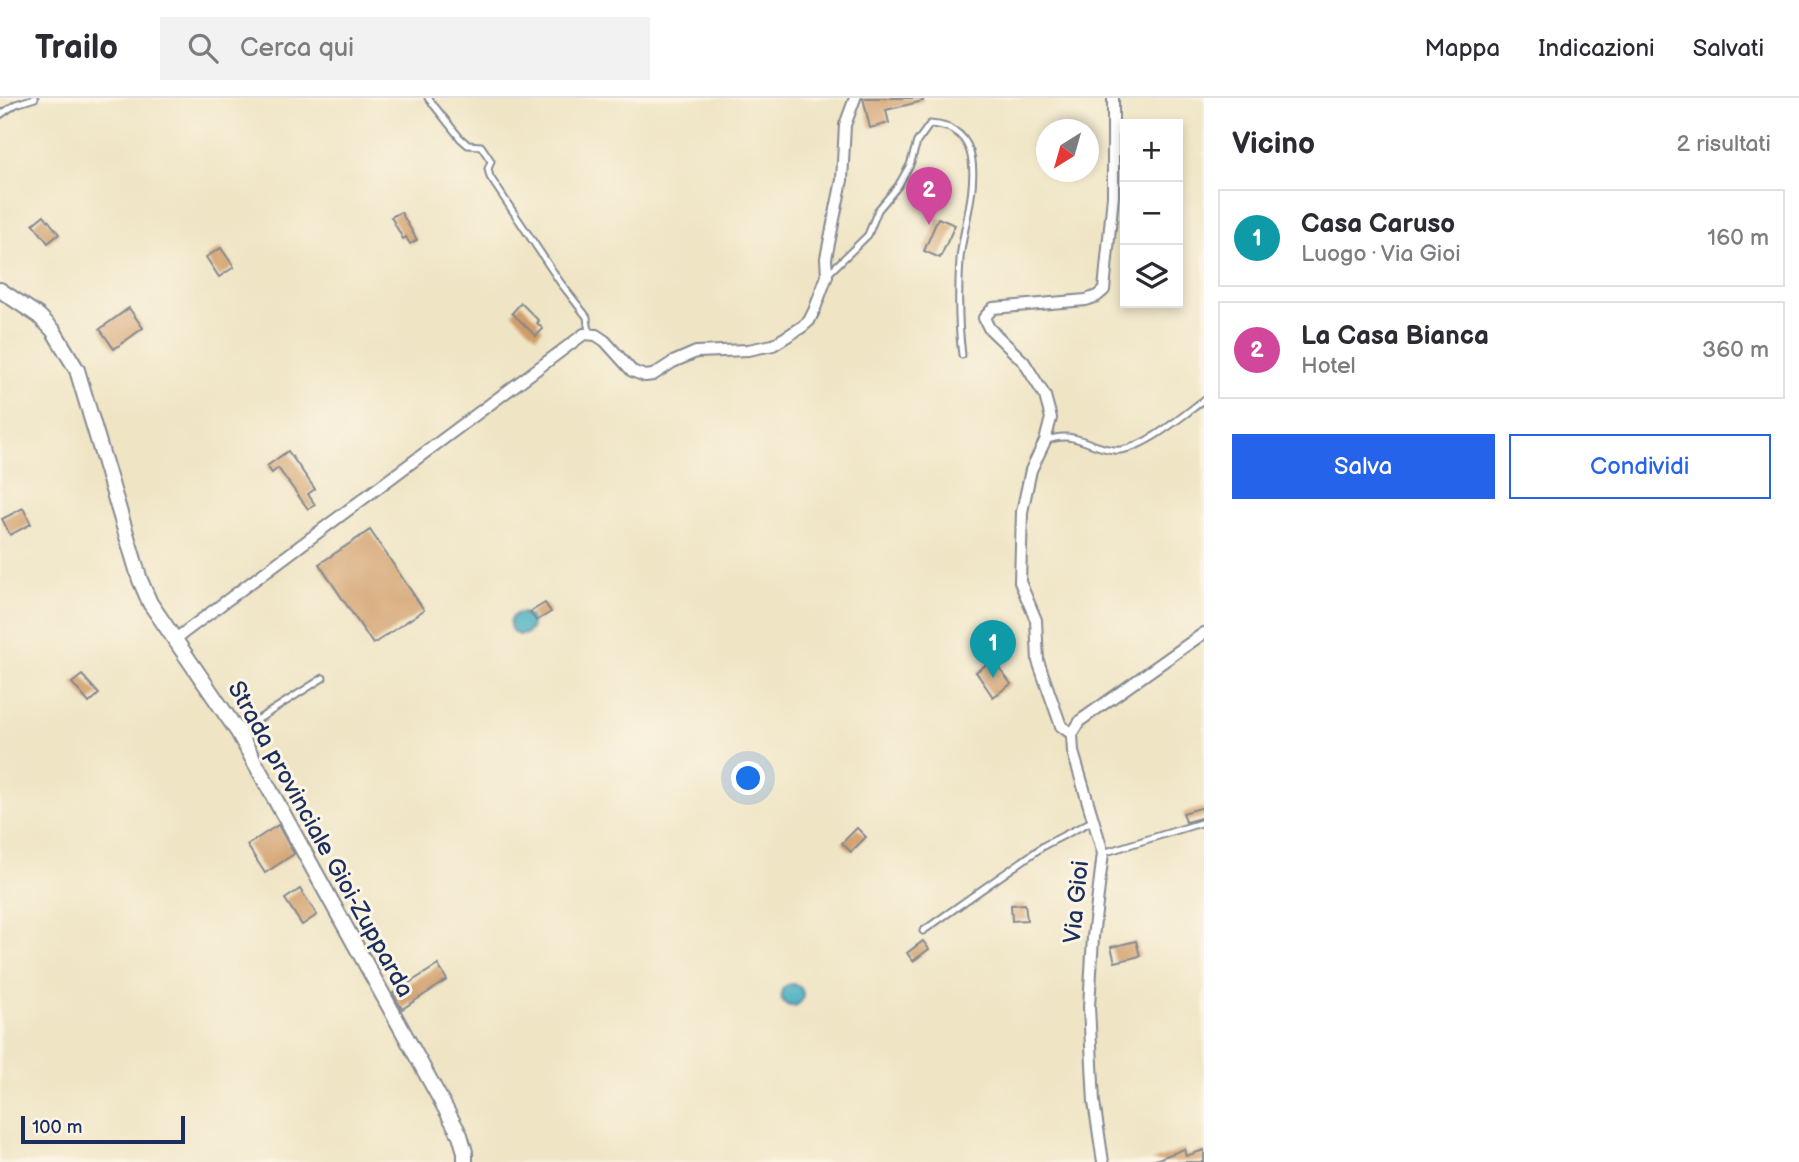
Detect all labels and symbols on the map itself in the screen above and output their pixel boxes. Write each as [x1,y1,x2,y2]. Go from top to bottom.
north arrow [1036,119,1099,182]
pin: 2 [906,167,952,225]
pin: 1 [970,620,1016,678]
street label: Strada provinciale Gioi-Zupparda [221,676,420,1002]
your location [731,761,765,795]
street label: Via Gioi [1058,859,1095,945]
scale bar [21,1113,186,1145]

